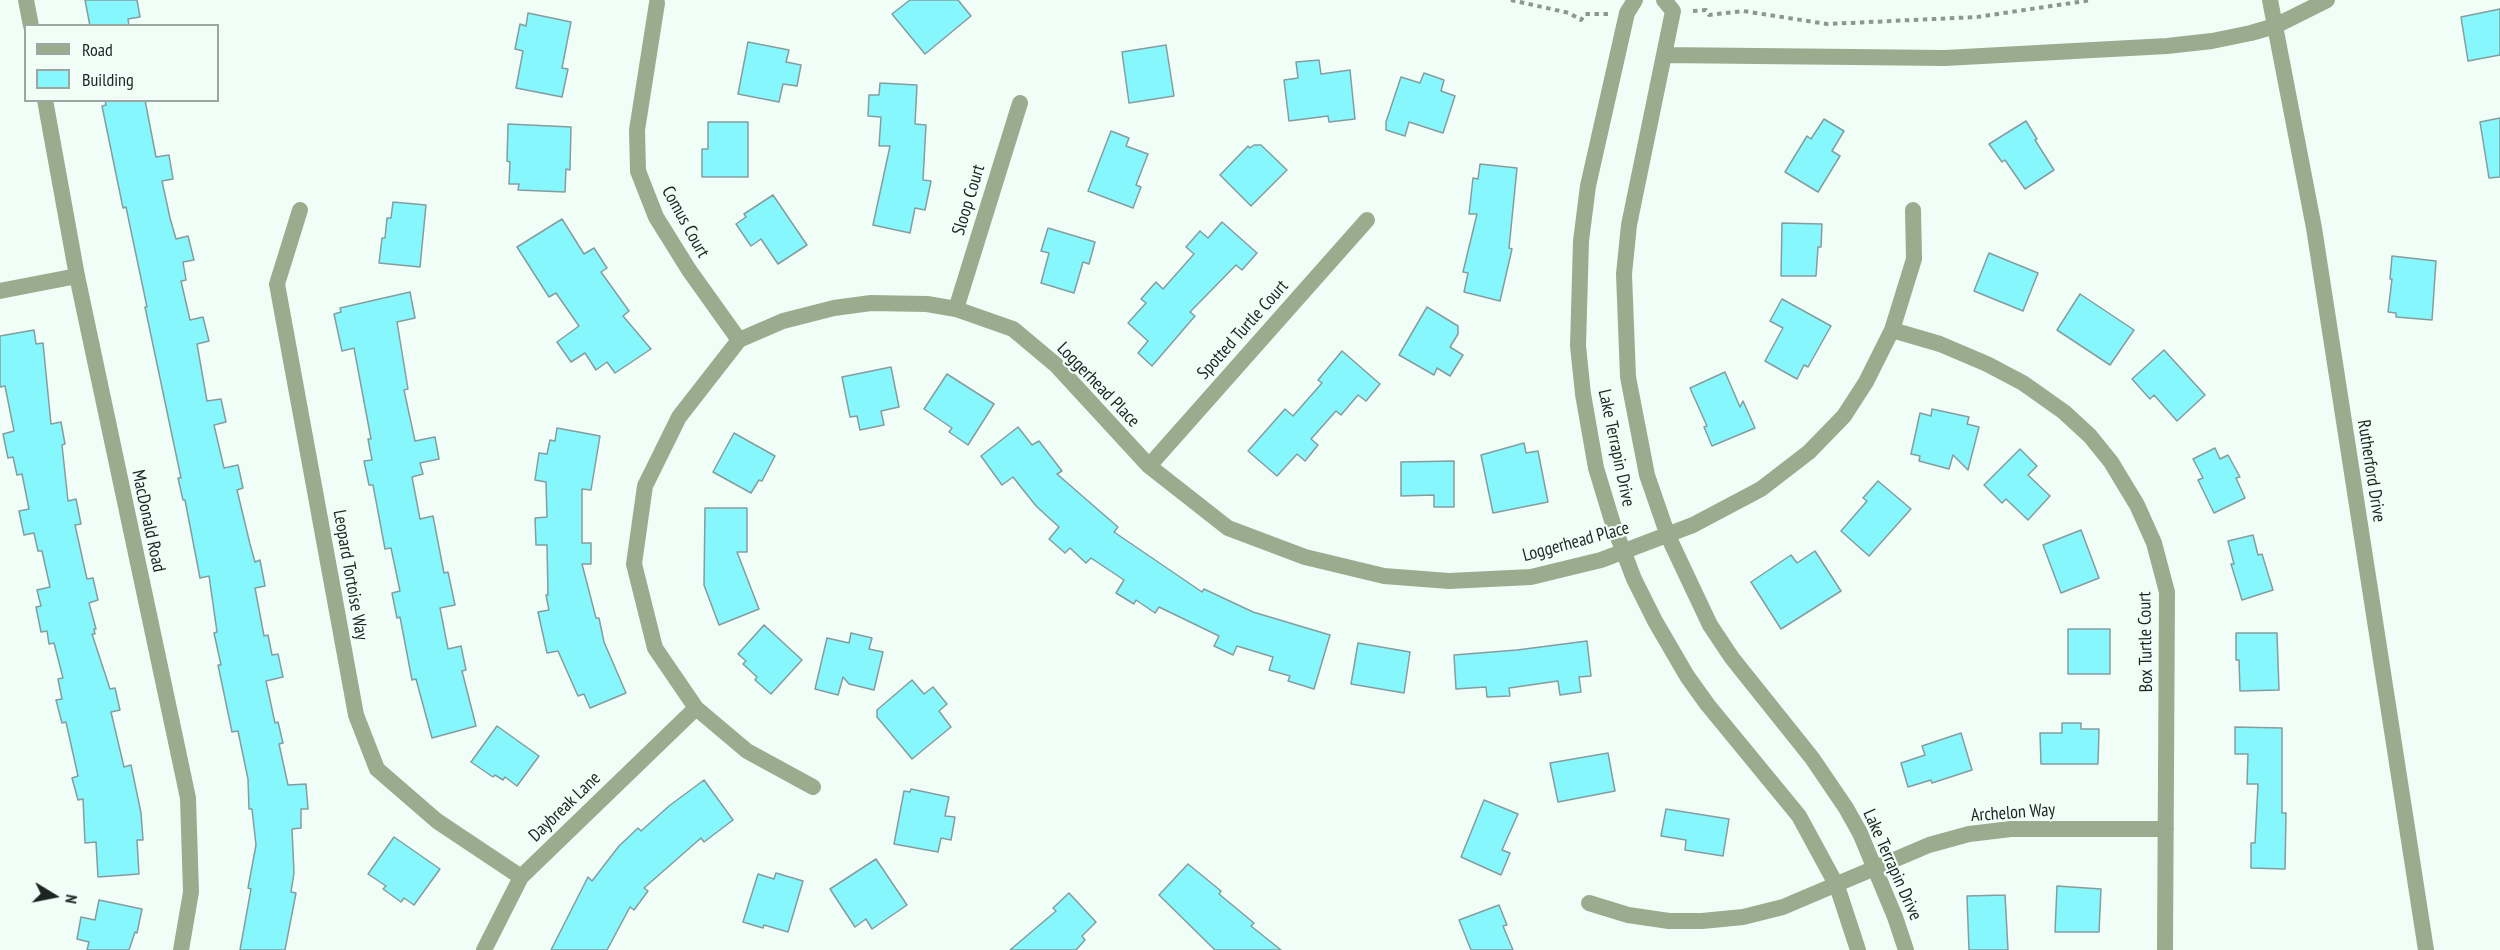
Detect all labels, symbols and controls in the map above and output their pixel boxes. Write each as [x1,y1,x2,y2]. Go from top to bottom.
legend [24,24,219,102]
text: Road [82,38,113,61]
text: Building [82,68,134,91]
street label: Sloop Court [948,162,990,238]
street label: Comus Court [657,182,713,262]
street label: Spotted Turtle Court [1193,276,1293,384]
street label: Loggerhead Place [1052,338,1144,432]
street label: Lake Terrapin Drive [1593,387,1639,509]
street label: Rutherford Drive [2352,418,2390,524]
street label: MacDonald Road [127,468,169,574]
street label: Leopard Tortoise Way [328,508,372,642]
street label: Loggerhead Place [1520,517,1632,567]
street label: Box Turtle Court [2134,591,2158,693]
street label: Daybreak Lane [525,768,605,846]
street label: Archelon Way [1970,799,2056,827]
street label: Lake Terrapin Drive [1858,806,1926,924]
north arrow [24,866,84,926]
text: N [61,893,82,905]

